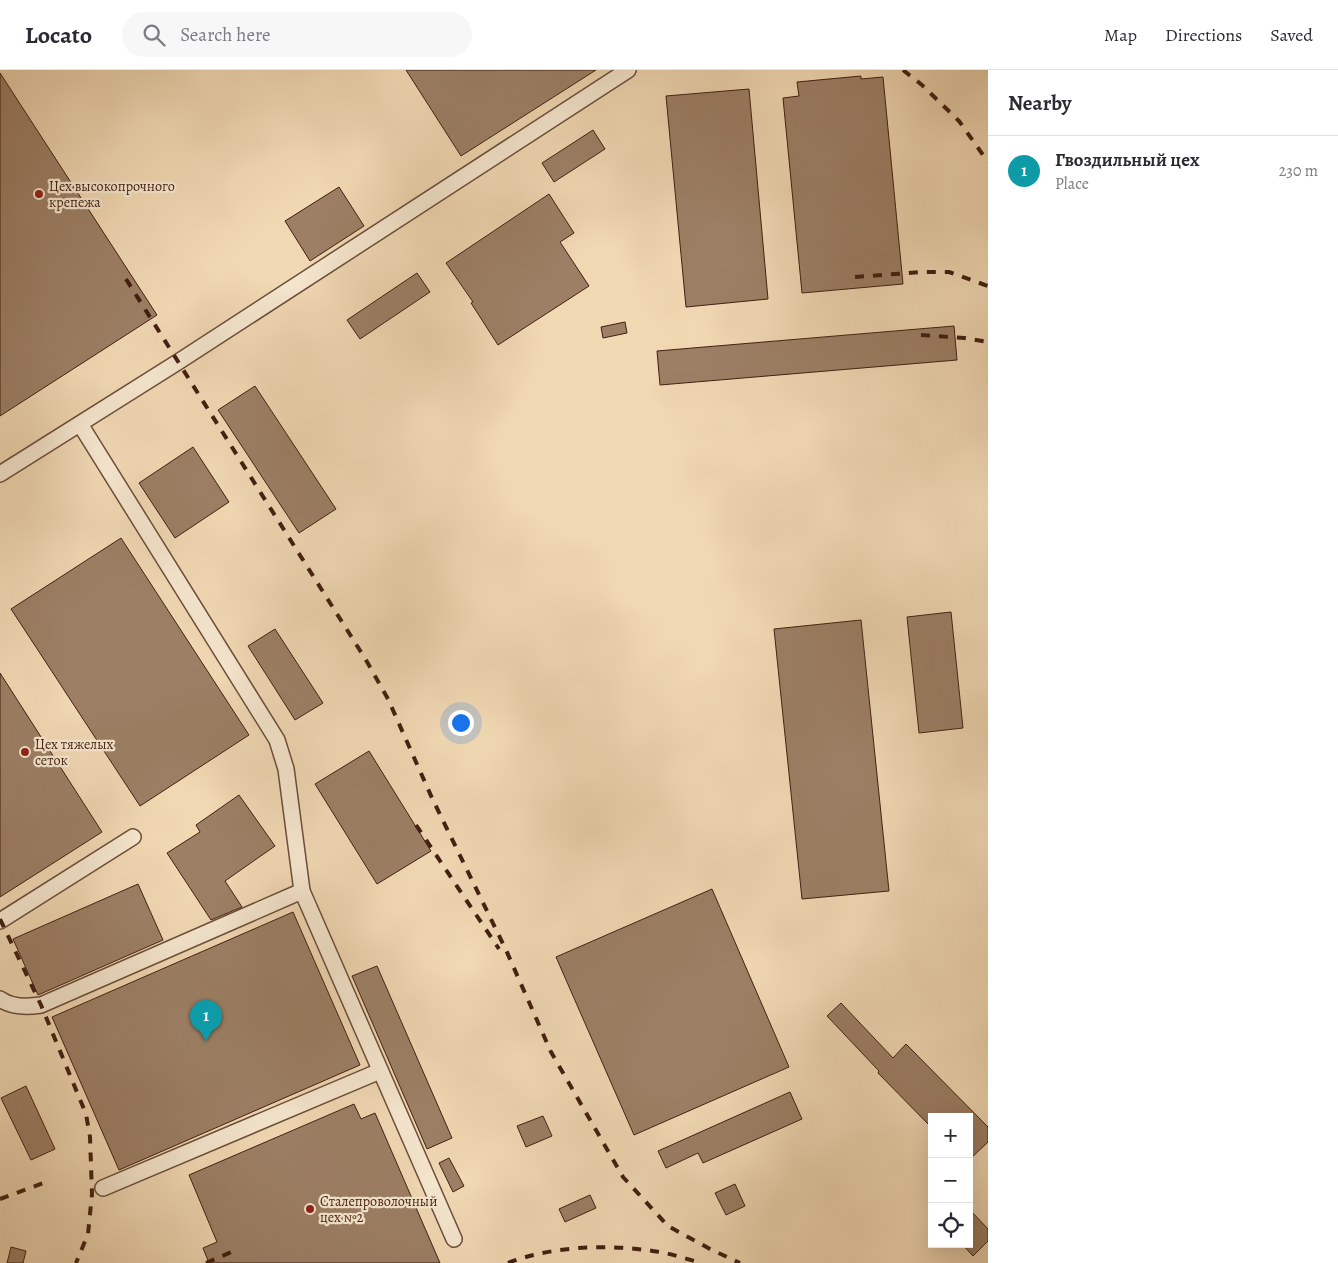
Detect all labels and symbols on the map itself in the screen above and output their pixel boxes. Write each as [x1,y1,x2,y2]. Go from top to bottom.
place label: Цех высокопрочного крепежа [49,177,175,212]
marker: Цех высокопрочного крепежа [33,188,45,200]
your location [448,710,474,736]
place label: Цех тяжелых сеток [35,735,114,770]
marker: Цех тяжелых сеток [19,746,31,758]
pin: 1 [190,1000,222,1041]
place label: Сталепроволочный цех №2 [320,1192,437,1227]
marker: Сталепроволочный цех №2 [304,1203,316,1215]

